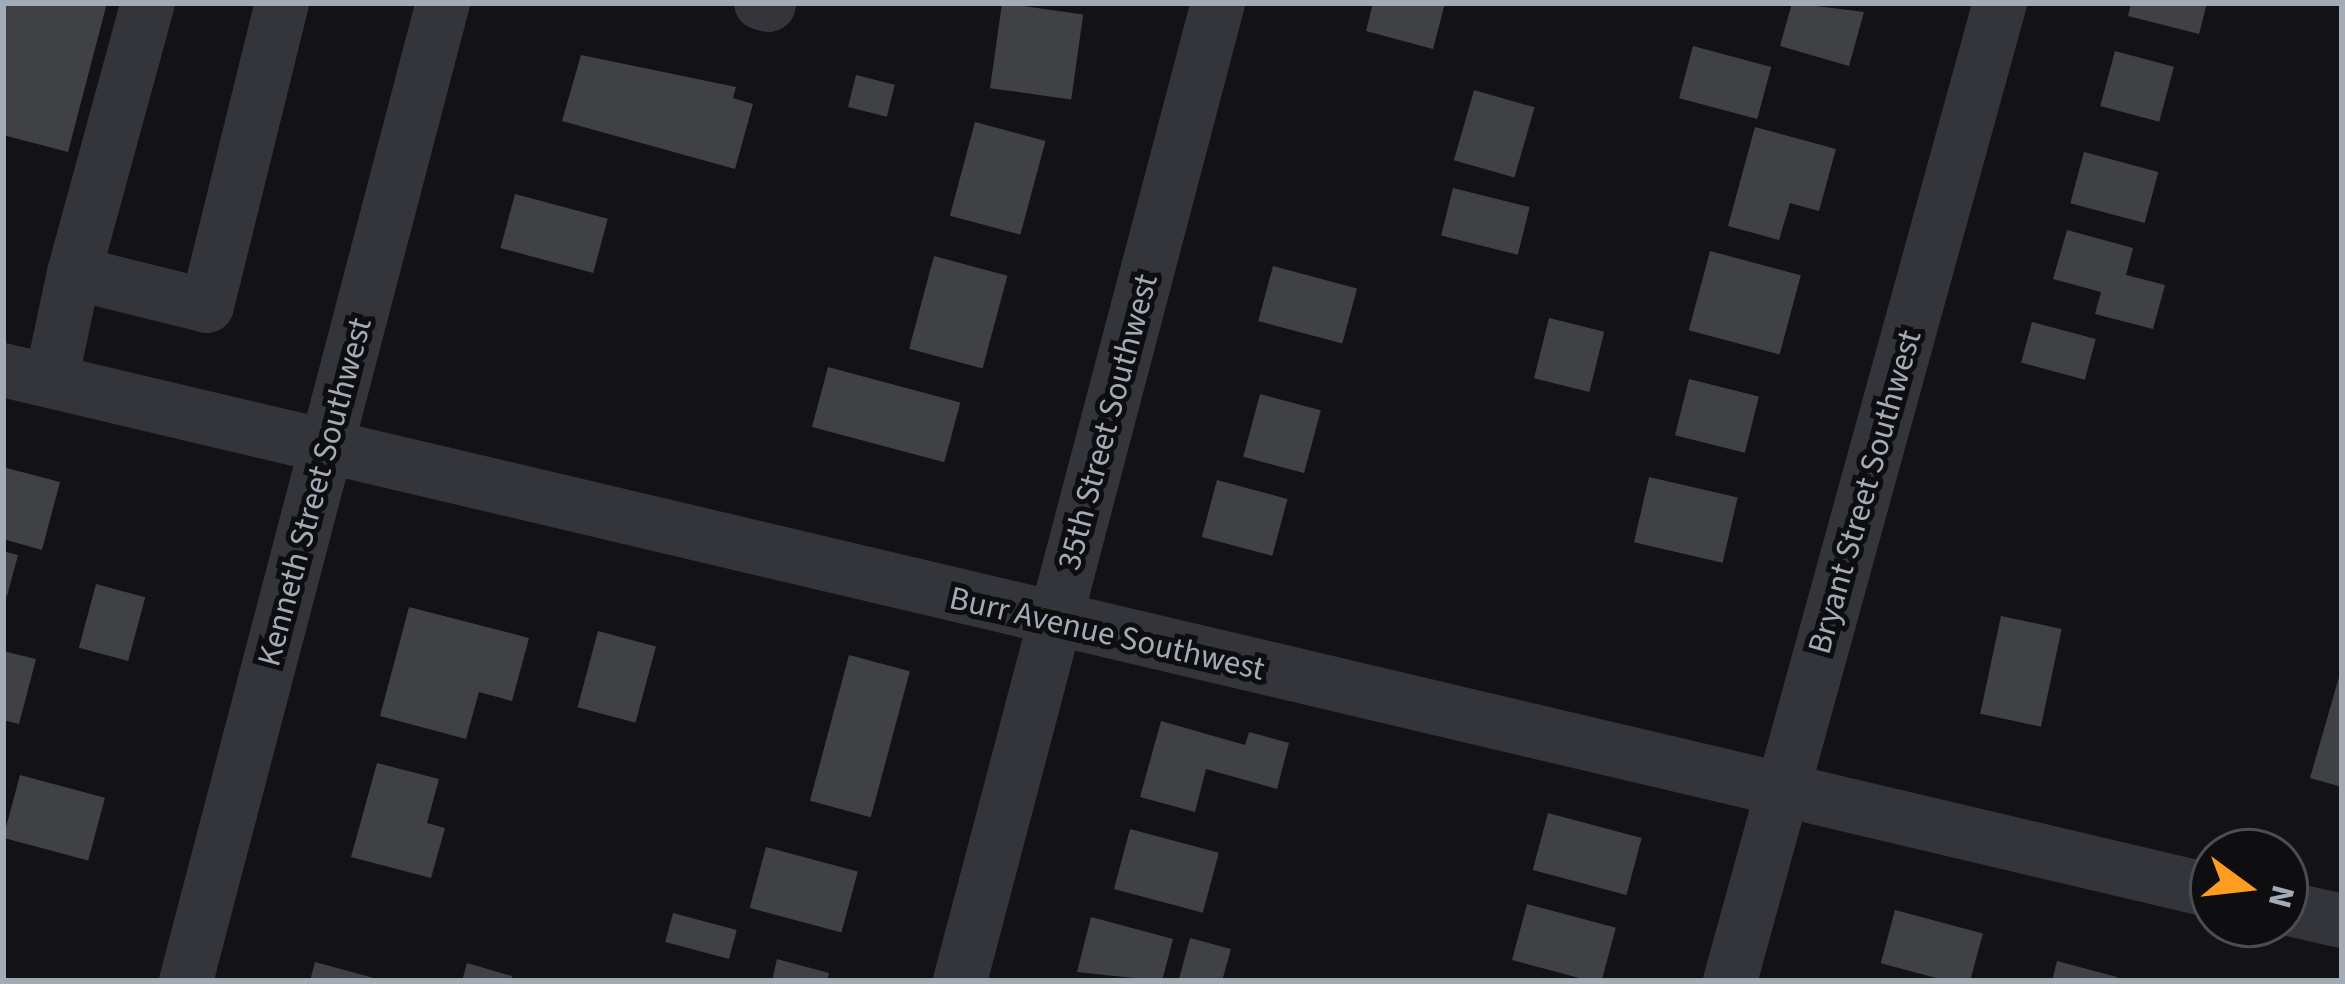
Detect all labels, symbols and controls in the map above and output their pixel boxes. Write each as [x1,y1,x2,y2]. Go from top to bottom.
street label: 35th Street Southwest [1049,270,1167,574]
street label: Kenneth Street Southwest [249,313,381,671]
street label: Bryant Street Southwest [1800,326,1930,658]
street label: Burr Avenue Southwest [946,578,1268,690]
north arrow [2189,828,2309,948]
text: N [2256,880,2307,913]

